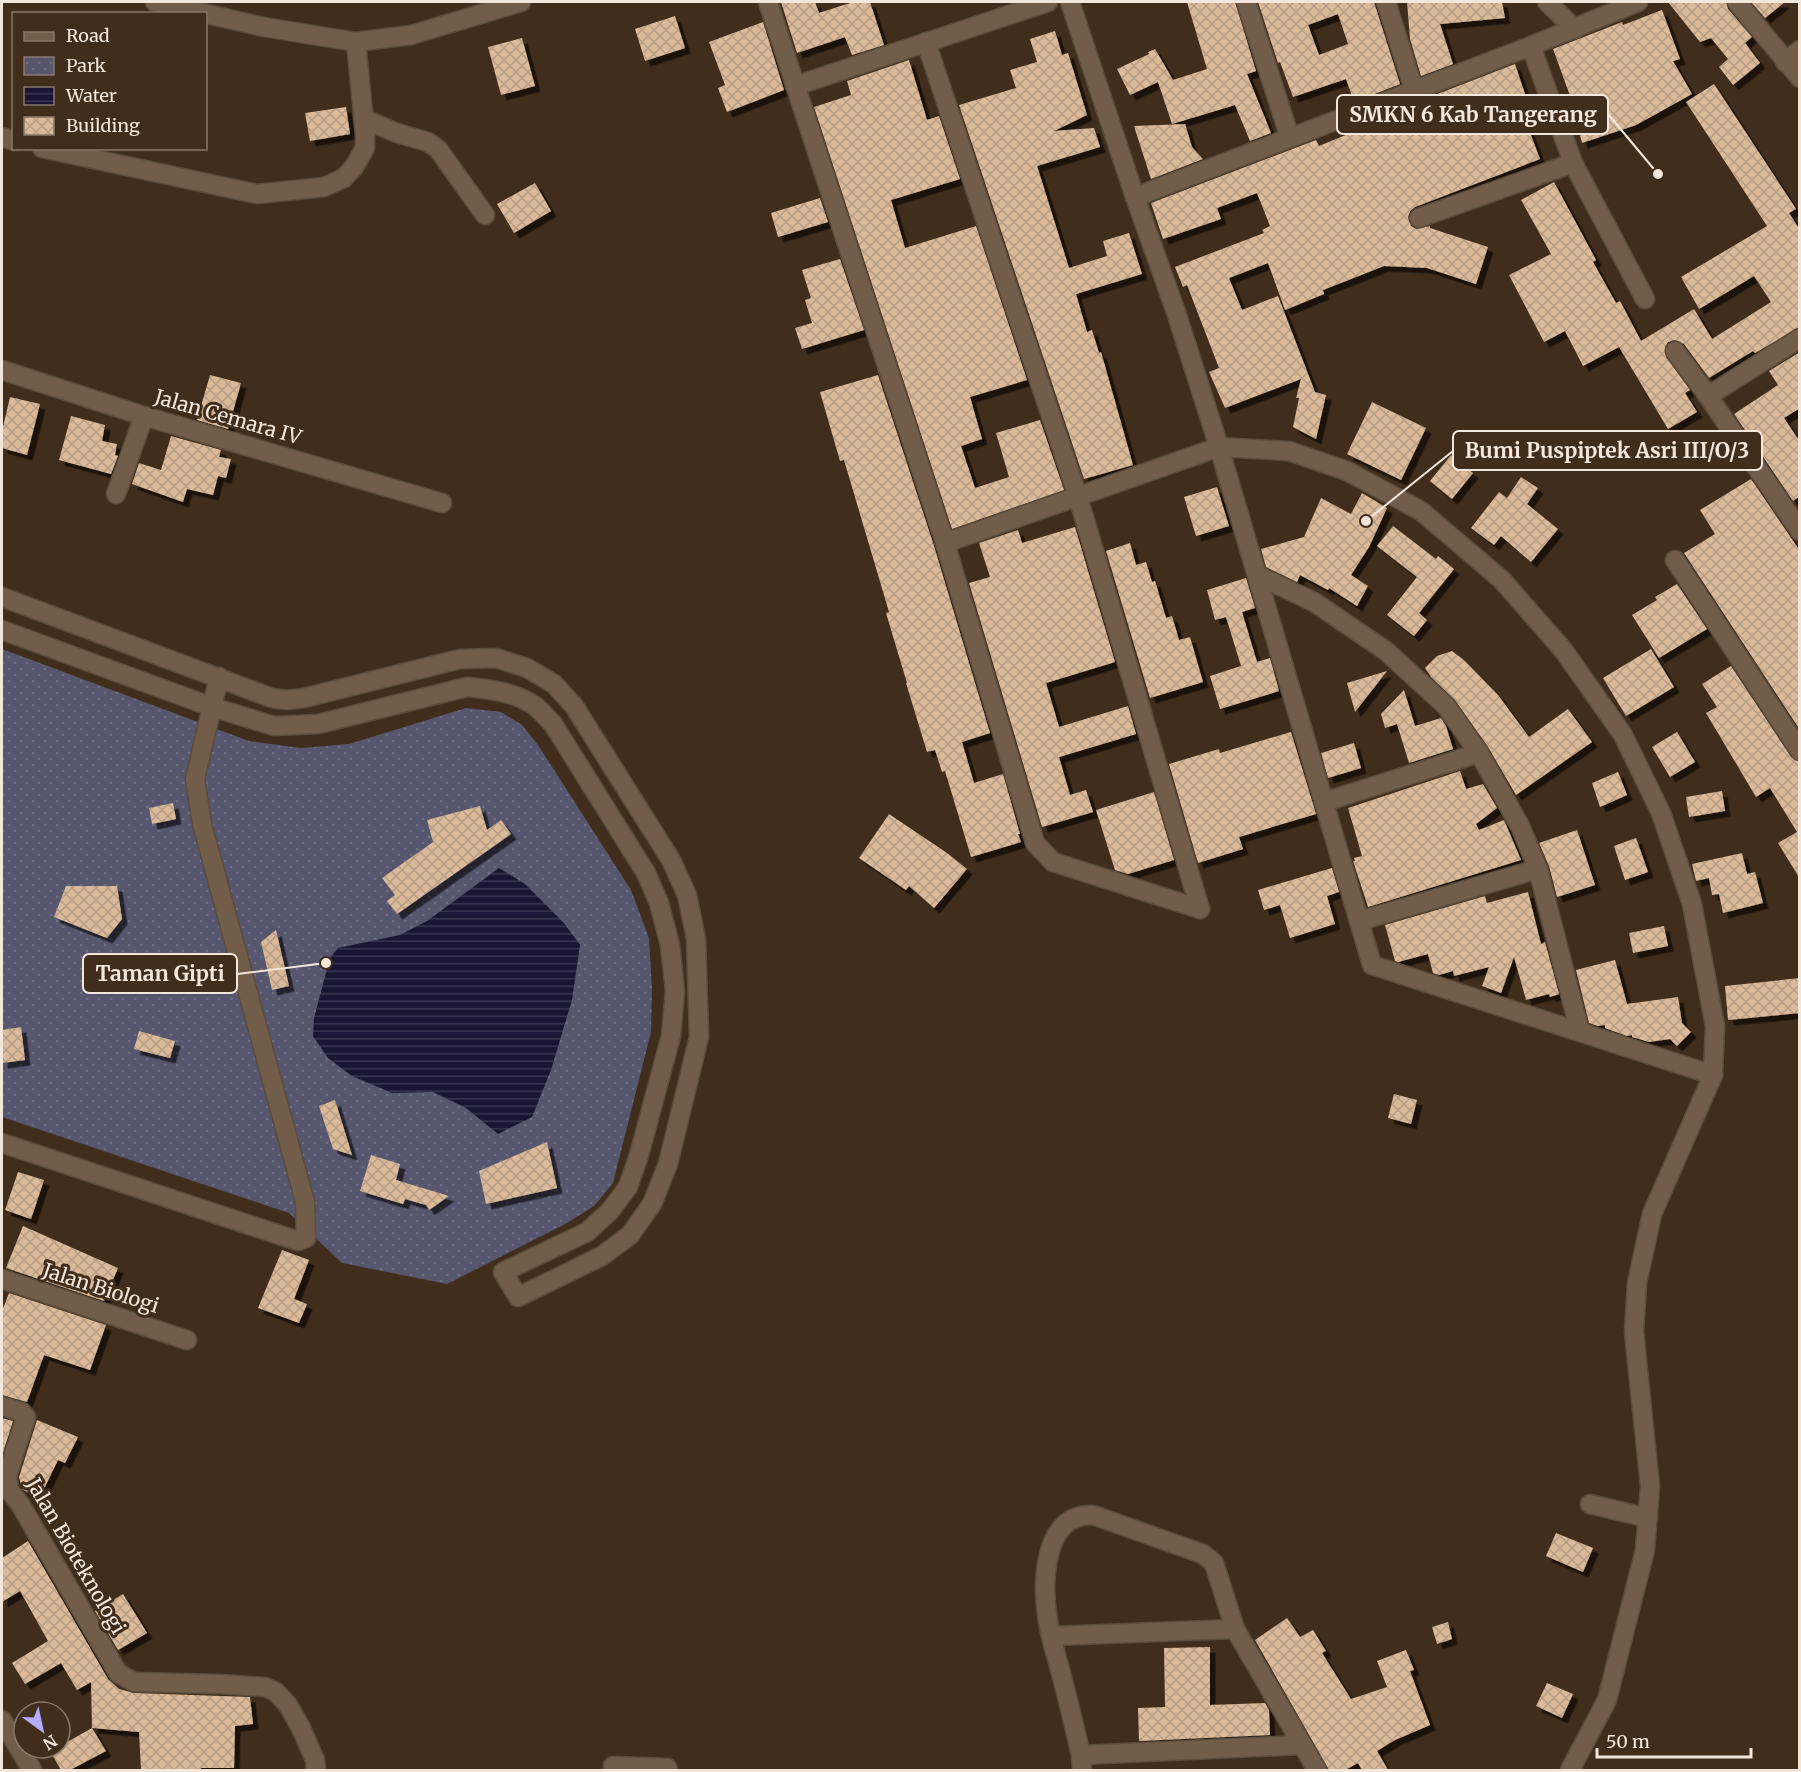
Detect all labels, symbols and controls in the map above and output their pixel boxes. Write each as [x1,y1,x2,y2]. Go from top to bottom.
legend [12,12,207,150]
text: Road [66,24,110,47]
text: Park [66,54,107,77]
text: Water [65,84,117,107]
callout: SMKN 6 Kab Tangerang [1337,95,1608,134]
text: SMKN 6 Kab Tangerang [1349,101,1597,128]
text: Building [66,114,140,137]
street label: Jalan Cemara IV [151,383,305,450]
callout: Bumi Puspiptek Asri III/O/3 [1453,431,1762,470]
text: Bumi Puspiptek Asri III/O/3 [1465,437,1749,464]
callout: Taman Gipti [83,954,237,993]
text: Taman Gipti [95,960,225,987]
street label: Jalan Biologi [39,1257,162,1318]
street label: Jalan Bioteknologi [21,1472,131,1638]
north arrow [12,1700,72,1760]
scale bar [1597,1721,1752,1759]
text: 50 m [1606,1730,1650,1753]
text: N [39,1731,61,1755]

